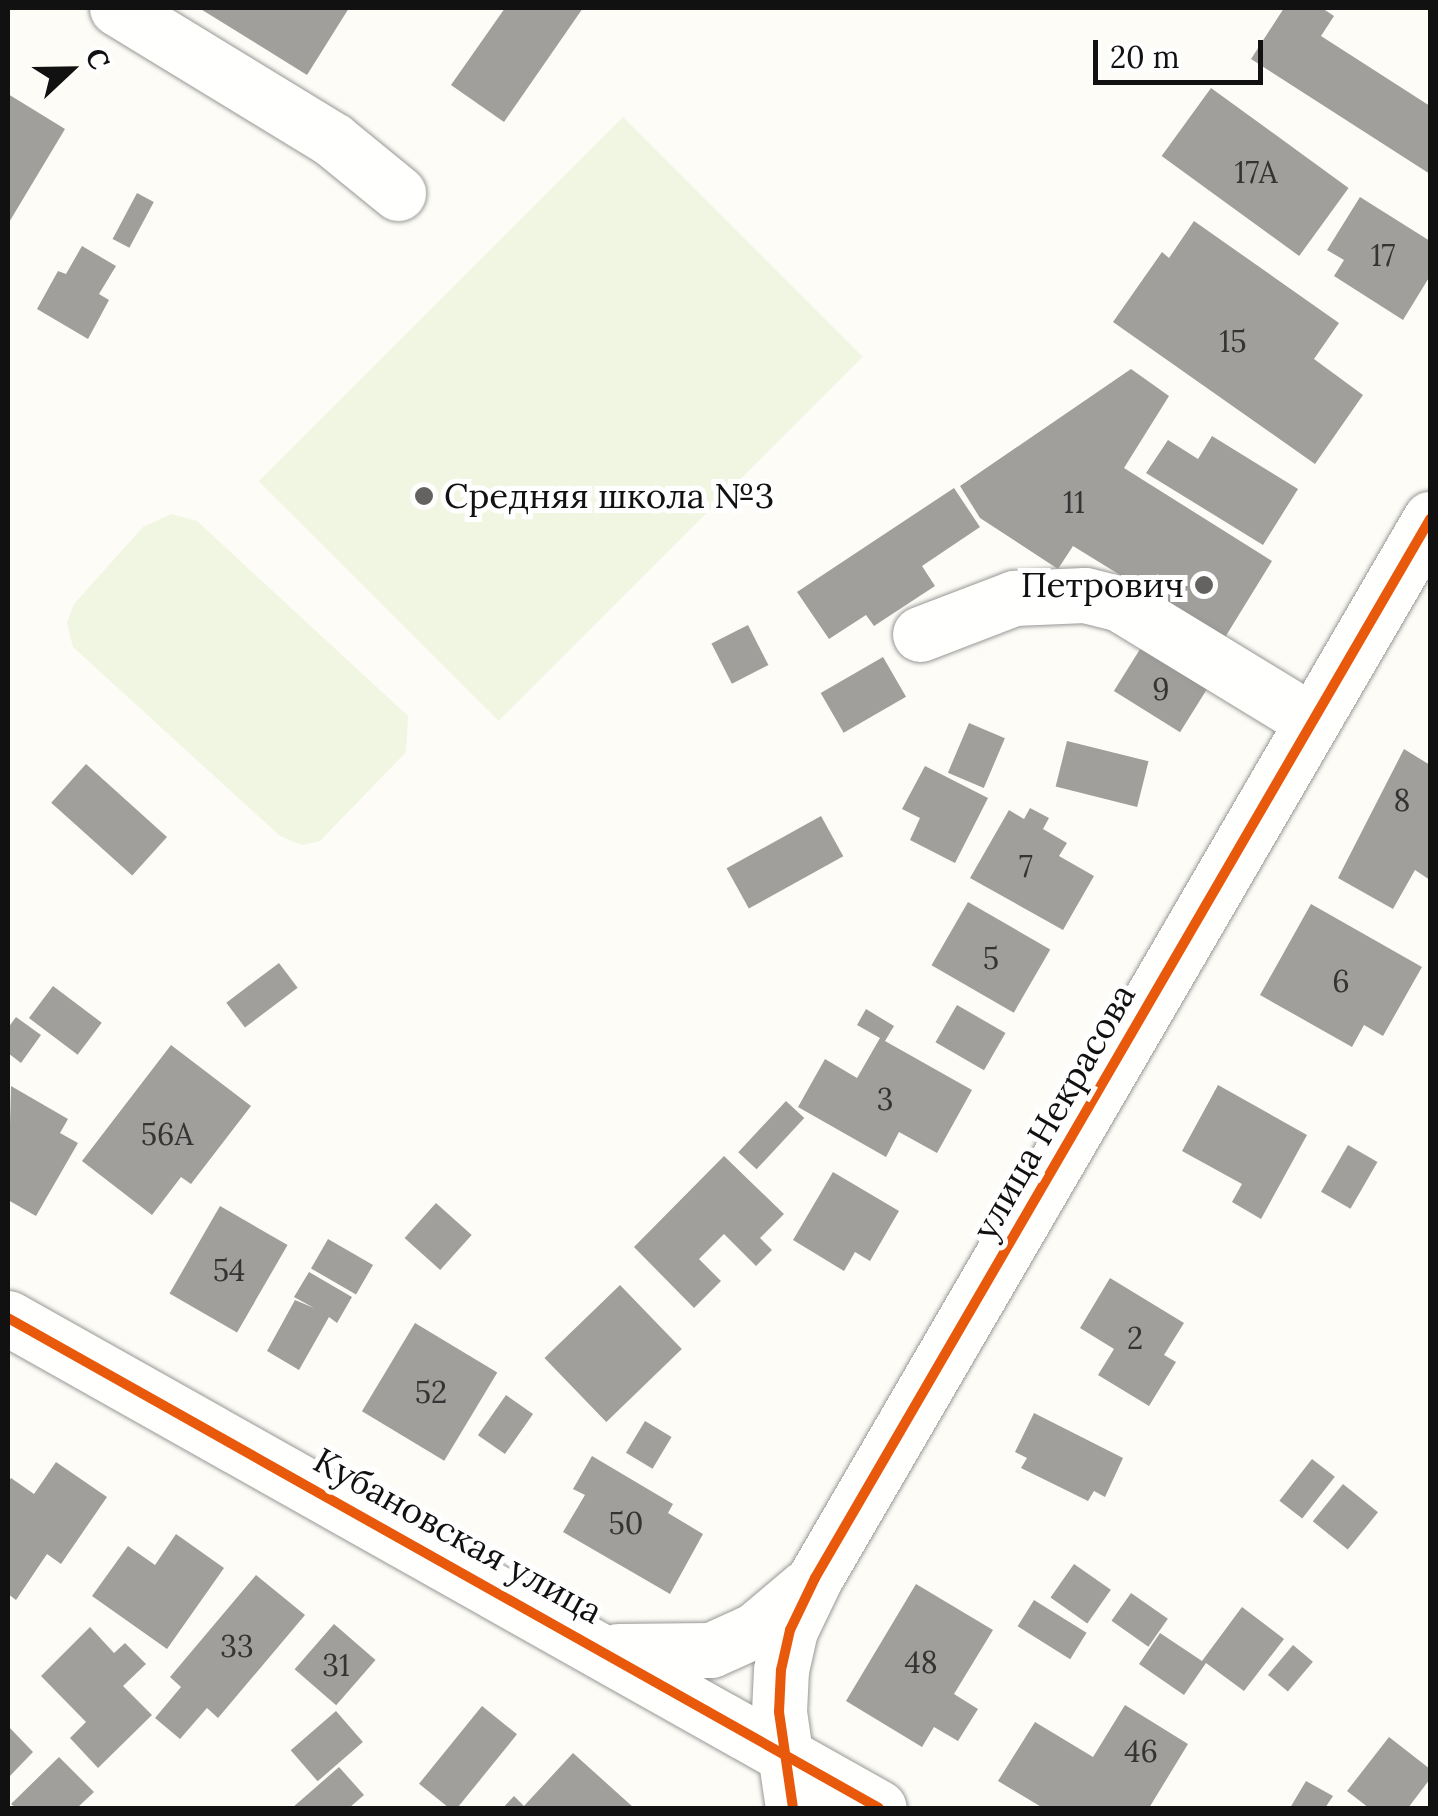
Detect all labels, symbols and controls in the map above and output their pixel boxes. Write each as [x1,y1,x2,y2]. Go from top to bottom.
north arrow [20,20,120,120]
scale bar [1098,20,1268,82]
text: 20 m [1110,38,1179,76]
text: С [78,43,118,74]
house number: 17А [1235,154,1277,190]
house number: 17 [1371,237,1395,273]
house number: 15 [1219,323,1247,359]
place label: Средняя школа №3 [444,475,774,517]
house number: 11 [1063,484,1085,520]
marker: Средняя школа №3 [413,485,435,507]
place label: Петрович [1021,564,1184,606]
marker: Петрович [1193,574,1215,596]
house number: 9 [1152,671,1170,707]
house number: 8 [1394,782,1410,818]
house number: 7 [1019,848,1033,884]
house number: 5 [983,940,999,976]
house number: 6 [1332,963,1350,999]
street label: улица Некрасова [964,977,1144,1247]
house number: 3 [877,1081,893,1117]
house number: 56А [141,1116,193,1152]
house number: 54 [213,1252,245,1288]
house number: 2 [1127,1320,1143,1356]
house number: 52 [415,1374,447,1410]
street label: Кубановская улица [306,1439,610,1633]
house number: 50 [609,1505,643,1541]
house number: 33 [220,1628,254,1664]
house number: 48 [904,1644,938,1680]
house number: 31 [322,1647,350,1683]
house number: 46 [1124,1733,1158,1769]

